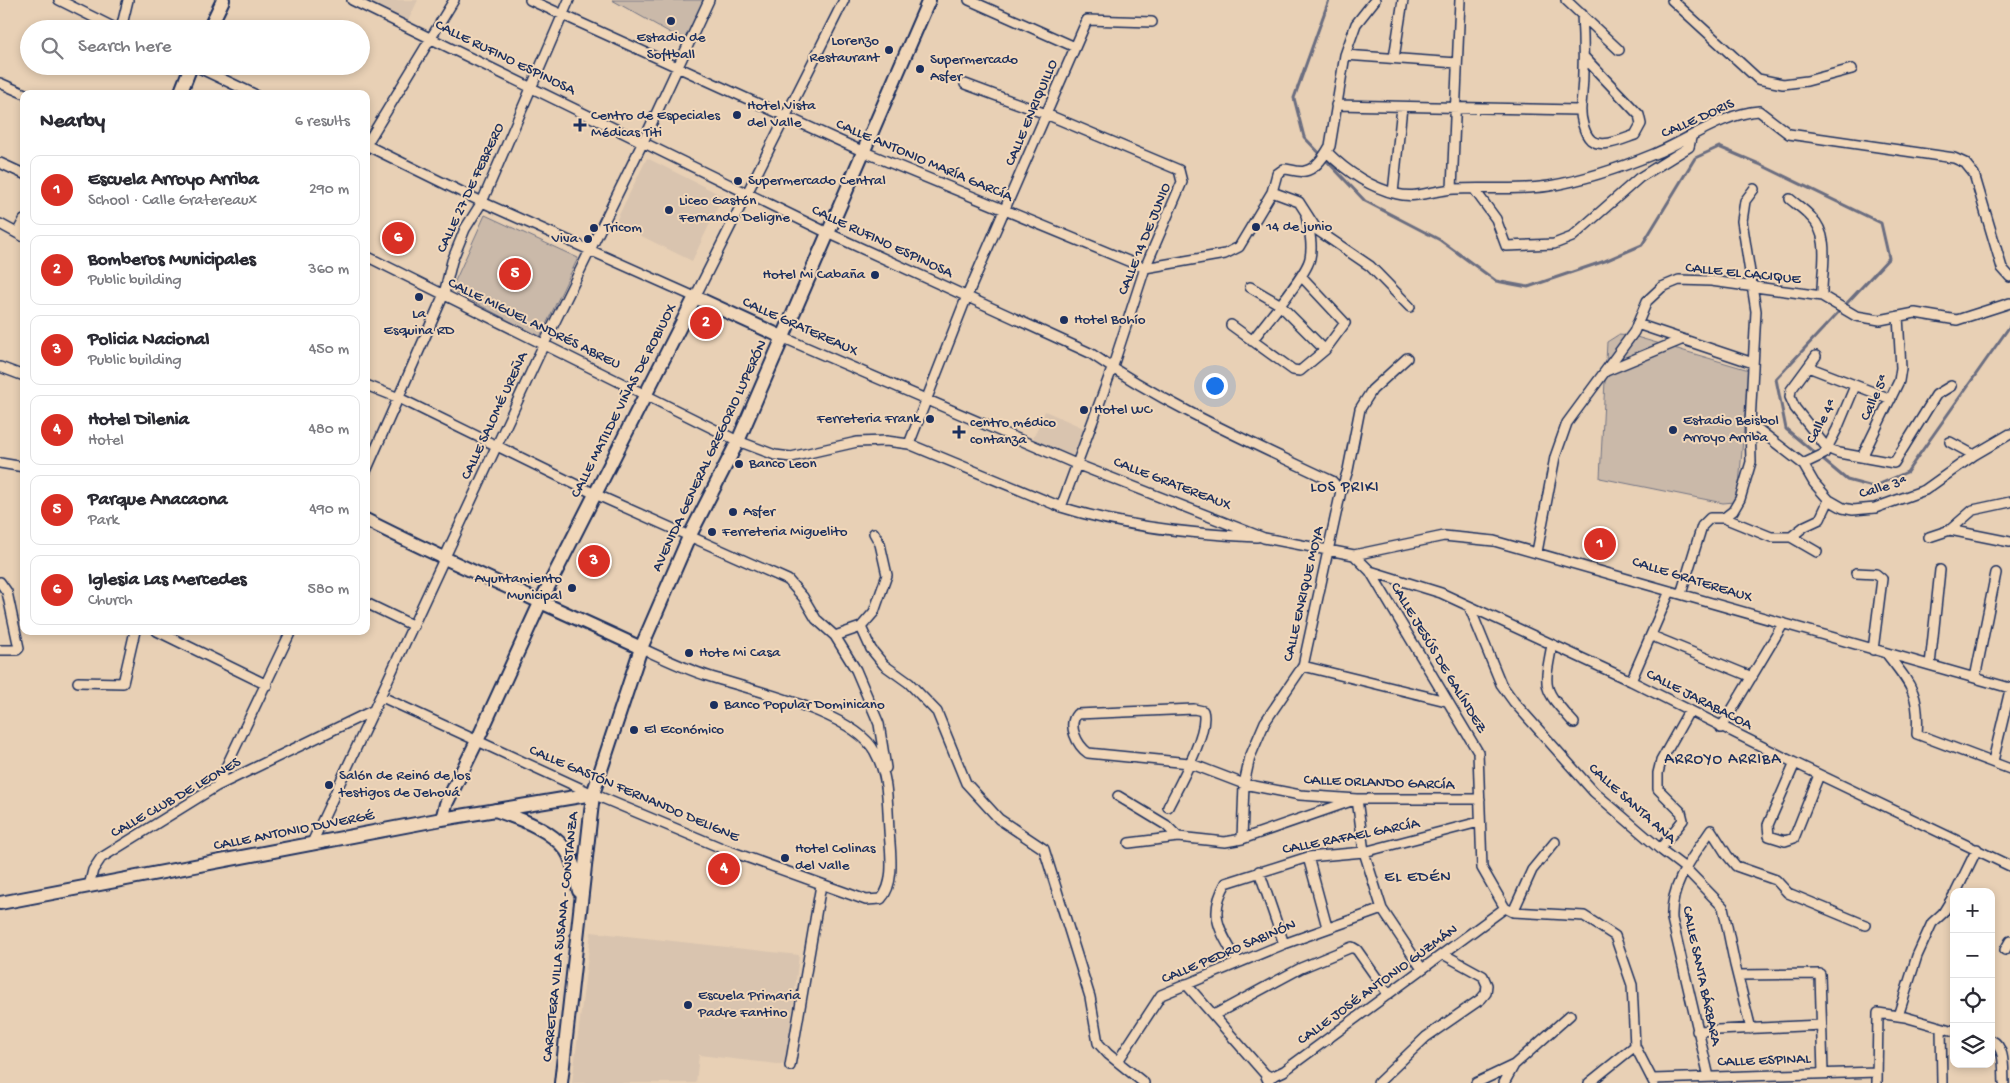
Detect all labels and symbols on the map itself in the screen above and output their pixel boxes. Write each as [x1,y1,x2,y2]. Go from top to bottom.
marker: Estadio de Softball [665,15,677,27]
street label: CALLE RUFINO ESPINOSA [432,16,579,100]
place label: Estadio de Softball [636,29,706,64]
place label: Lorenzo Restaurant [810,32,881,67]
marker: Lorenzo Restaurant [883,44,895,56]
place label: Supermercado Asfer [930,51,1018,86]
street label: CALLE ENRIQUILLO [1001,57,1063,169]
marker: Supermercado Asfer [914,63,926,75]
street label: CALLE DORIS [1659,95,1737,143]
place label: Hotel Vista del Valle [747,97,816,132]
place label: Centro de Especiales Médicas Titi [591,107,721,142]
marker: Hotel Vista del Valle [731,109,743,121]
street label: CALLE ANTONIO MARÍA GARCÍA [833,116,1016,207]
marker: Centro de Especiales Médicas Titi [573,118,587,132]
street label: CALLE 27 DE FEBRERO [433,120,509,256]
place label: Supermercado Central [748,172,886,190]
marker: Supermercado Central [732,175,744,187]
street label: CALLE 14 DE JUNIO [1114,180,1176,298]
place label: Liceo Gastón Fernando Deligne [678,192,790,227]
street label: CALLE RUFINO ESPINOSA [808,201,957,283]
marker: Liceo Gastón Fernando Deligne [663,204,675,216]
place label: 14 de junio [1265,218,1333,236]
pin: 6 [382,219,414,257]
place label: Tricom [603,219,642,237]
marker: 14 de junio [1250,221,1262,233]
marker: Tricom [588,222,600,234]
place label: Viva [550,230,579,248]
marker: Viva [582,233,594,245]
pin: 5 [499,255,531,293]
street label: CALLE EL CACIQUE [1684,259,1802,289]
place label: Hotel Mi Cabaña [763,266,866,284]
marker: Hotel Mi Cabaña [869,269,881,281]
street label: CALLE MIGUEL ANDRÉS ABREU [445,274,624,374]
marker: La Esquina RD [413,291,425,303]
street label: CALLE GRATEREAUX [739,293,862,361]
street label: CALLE MATILDE VIÑAS DE ROBIUOX [567,300,681,501]
pin: 2 [690,304,722,342]
place label: La Esquina RD [384,305,455,340]
place label: Hotel Bohío [1074,311,1146,329]
marker: Hotel Bohío [1058,314,1070,326]
street label: AVENIDA GENERAL GREGORIO LUPERÓN [648,337,772,575]
street label: CALLE SALOMÉ UREÑA [457,348,533,483]
street label: Calle 5ª [1857,372,1894,424]
your location [1202,373,1228,399]
street label: Calle 4ª [1803,396,1842,447]
place label: Hotel WC [1094,401,1153,419]
marker: Hotel WC [1078,404,1090,416]
place label: Ferreteria Frank [816,410,921,428]
place label: Estadio Beisbol Arroyo Arriba [1683,412,1779,447]
marker: Ferreteria Frank [924,413,936,425]
place label: centro médico contanza [970,414,1056,449]
marker: Estadio Beisbol Arroyo Arriba [1667,424,1679,436]
marker: centro médico contanza [952,425,966,439]
street label: CALLE GRATEREAUX [1111,453,1234,515]
place label: Banco Leon [748,455,817,473]
marker: Banco Leon [733,458,745,470]
street label: Calle 3ª [1857,472,1909,503]
district label: LOS PRIKI [1310,479,1380,498]
place label: Asfer [743,503,777,521]
marker: Asfer [727,506,739,518]
place label: Ferreteria Miguelito [721,523,848,541]
street label: CALLE ENRIQUE MOYA [1280,523,1329,663]
pin: 1 [1584,525,1616,563]
marker: Ferreteria Miguelito [706,526,718,538]
pin: 3 [578,542,610,580]
street label: CALLE GRATEREAUX [1630,553,1755,607]
place label: Ayuntamiento Municipal [474,570,562,605]
street label: CALLE JESÚS DE GALÍNDEZ [1386,579,1490,737]
marker: Ayuntamiento Municipal [566,582,578,594]
place label: Hote Mi Casa [699,644,781,662]
marker: Hote Mi Casa [683,647,695,659]
street label: CALLE JARABACOA [1643,665,1756,735]
place label: Banco Popular Dominicano [723,696,885,714]
marker: Banco Popular Dominicano [708,699,720,711]
place label: El Económico [644,721,724,739]
marker: El Económico [628,724,640,736]
street label: CALLE GASTÓN FERNANDO DELIGNE [526,741,742,847]
district label: ARROYO ARRIBA [1664,751,1782,770]
street label: CALLE CLUB DE LEONES [108,753,244,843]
street label: CALLE SANTA ANA [1584,760,1681,849]
place label: Salón de Reinó de los testigos de Jehová [338,767,471,802]
street label: CALLE ORLANDO GARCÍA [1303,771,1456,795]
marker: Salón de Reinó de los testigos de Jehová [323,779,335,791]
street label: CALLE ANTONIO DUVERGÉ [212,806,376,855]
street label: CARRETERA VILLA SUSANA - CONSTANZA [539,810,583,1063]
street label: CALLE RAFAEL GARCÍA [1281,815,1422,859]
place label: Hotel Colinas del Valle [795,840,876,875]
pin: 4 [708,850,740,888]
marker: Hotel Colinas del Valle [779,852,791,864]
district label: EL EDÉN [1384,869,1452,888]
street label: CALLE SANTA BÁRBARA [1677,905,1725,1049]
street label: CALLE PEDRO SABINÓN [1159,915,1299,988]
street label: CALLE JOSÉ ANTONIO GUZMÁN [1294,921,1462,1049]
place label: Escuela Primaria Padre Fantino [697,987,801,1022]
marker: Escuela Primaria Padre Fantino [682,999,694,1011]
street label: CALLE ESPINAL [1717,1050,1811,1072]

